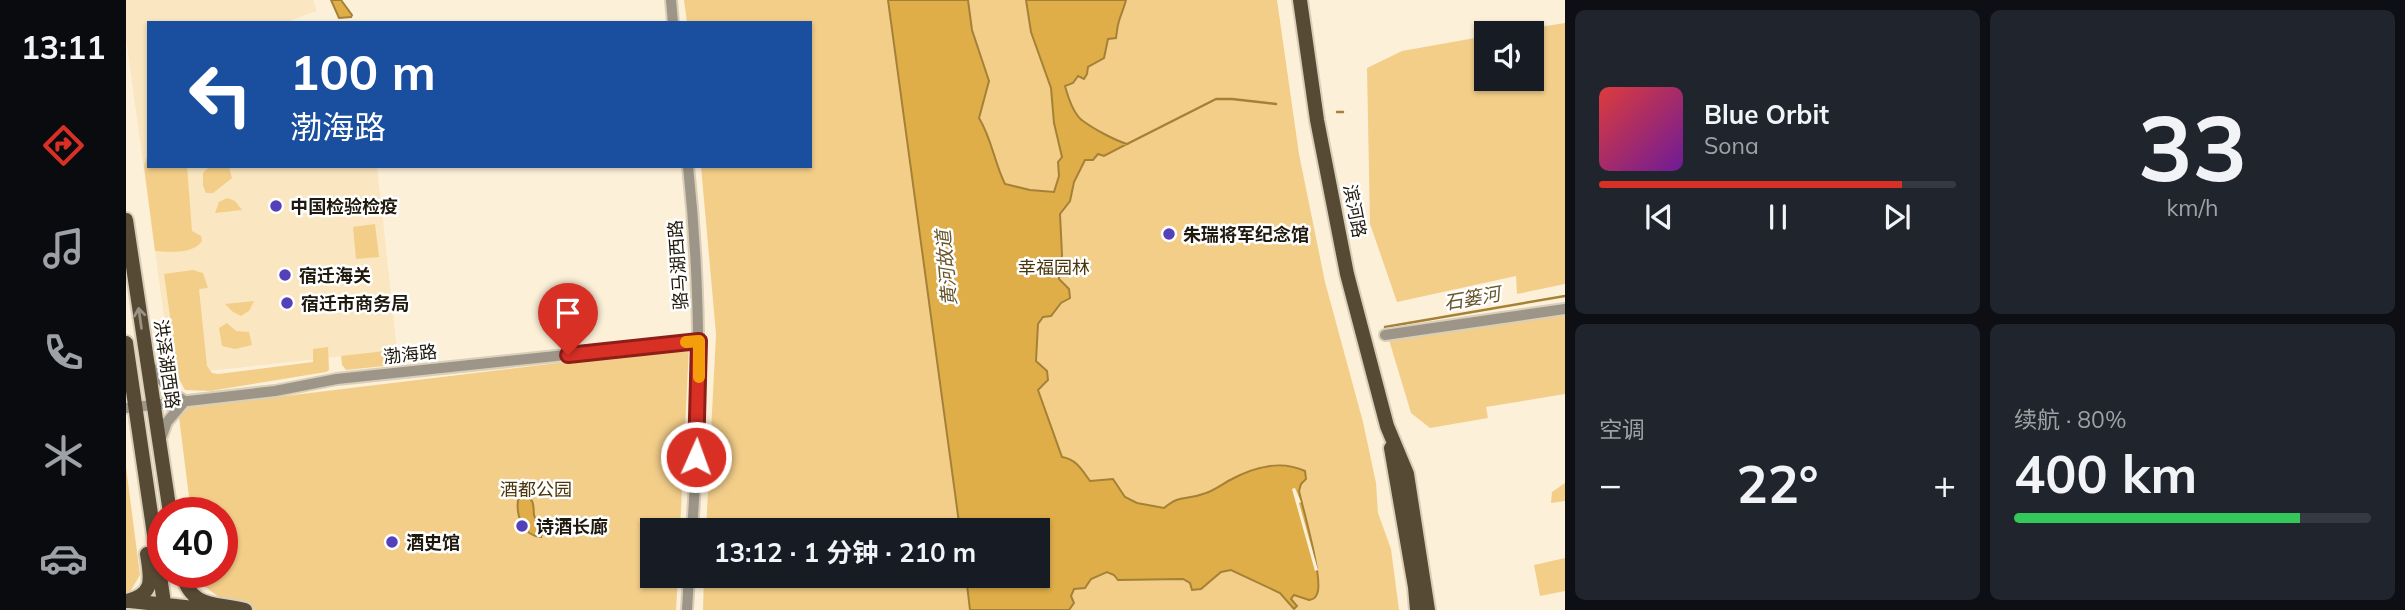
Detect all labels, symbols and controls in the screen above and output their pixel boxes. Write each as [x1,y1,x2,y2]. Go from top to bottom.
map controls [1474,21,1544,91]
button: sound [1474,21,1544,91]
text: 13:11 [21,27,105,67]
text: 100 m [290,41,436,102]
icon: left [175,49,266,140]
text: 33 [2138,90,2247,204]
text: Blue Orbit [1704,98,1829,131]
text: 渤海路 [290,107,386,147]
icon: directions [39,121,88,170]
text: Sona [1704,131,1759,160]
street label: 滨河路 [1339,182,1371,240]
text: km/h [2166,193,2219,222]
place label: 中国检验检疫 [290,195,398,218]
marker: 中国检验检疫 [268,198,284,214]
icon: previous [1640,198,1678,236]
icon: pause [1759,198,1797,236]
icon: next [1878,198,1916,236]
street label: 骆马湖西路 [663,219,693,311]
place label: 朱瑞将军纪念馆 [1183,223,1309,246]
icon: music [39,224,88,273]
water label: 黄河故道 [930,226,961,307]
marker: 朱瑞将军纪念馆 [1161,226,1177,242]
park label: 幸福园林 [1018,256,1090,279]
place label: 宿迁海关 [299,264,371,287]
marker: 宿迁海关 [277,267,293,283]
water label: 石篓河 [1442,281,1506,315]
pin [538,283,598,355]
place label: 宿迁市商务局 [301,292,409,315]
icon: arrive [549,294,587,332]
marker: 宿迁市商务局 [279,295,295,311]
one-way arrow [134,308,147,330]
street label: 洪泽湖西路 [149,318,185,410]
icon: phone [39,328,88,377]
street label: 渤海路 [382,340,438,368]
text: 续航 · 80% [2014,405,2126,434]
text: 空调 [1599,415,1645,444]
position arrow [659,420,733,494]
icon: climate [39,431,88,480]
text: 400 km [2014,441,2197,506]
text: 22° [1736,451,1819,516]
text: − [1599,460,1622,508]
text: + [1933,460,1956,508]
park label: 酒都公园 [500,478,572,501]
speed limit sign: 40 [147,497,238,588]
place label: 诗酒长廊 [536,515,608,538]
marker: 诗酒长廊 [514,518,530,534]
place label: 酒史馆 [406,531,460,554]
icon: car [39,534,88,583]
marker: 酒史馆 [384,534,400,550]
text: 13:12 · 1 分钟 · 210 m [714,536,976,569]

